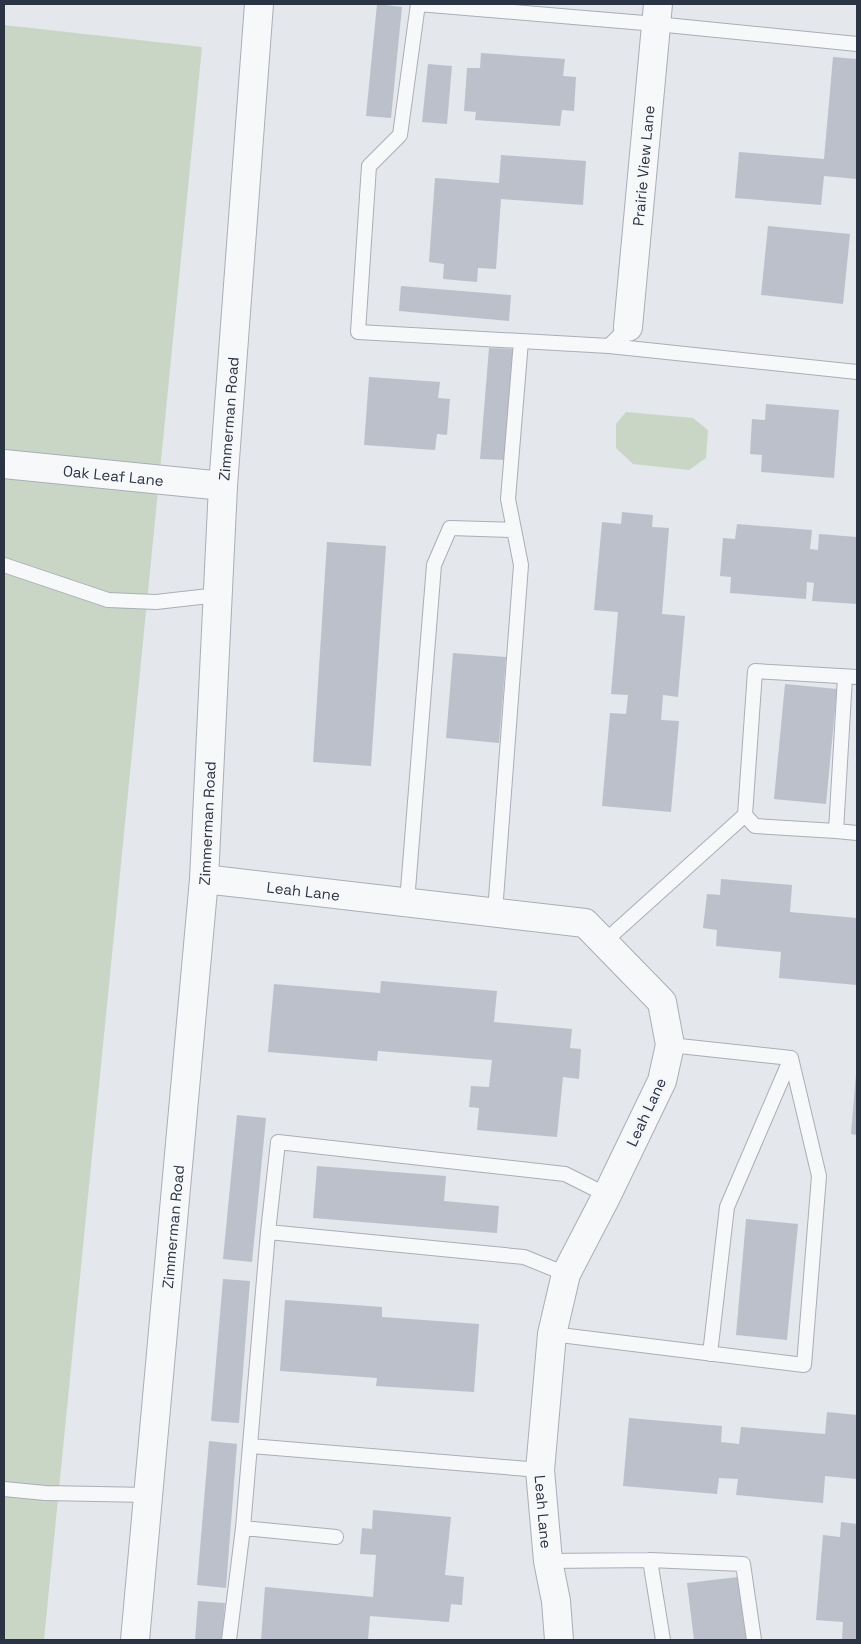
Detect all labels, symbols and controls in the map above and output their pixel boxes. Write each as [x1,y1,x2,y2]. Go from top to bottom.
street label: Prairie View Lane [628,104,658,227]
street label: Zimmerman Road [214,356,242,481]
street label: Oak Leaf Lane [62,460,165,490]
street label: Zimmerman Road [194,761,219,886]
street label: Leah Lane [266,877,341,904]
street label: Leah Lane [622,1075,670,1149]
street label: Zimmerman Road [157,1164,188,1289]
street label: Leah Lane [531,1474,556,1549]

